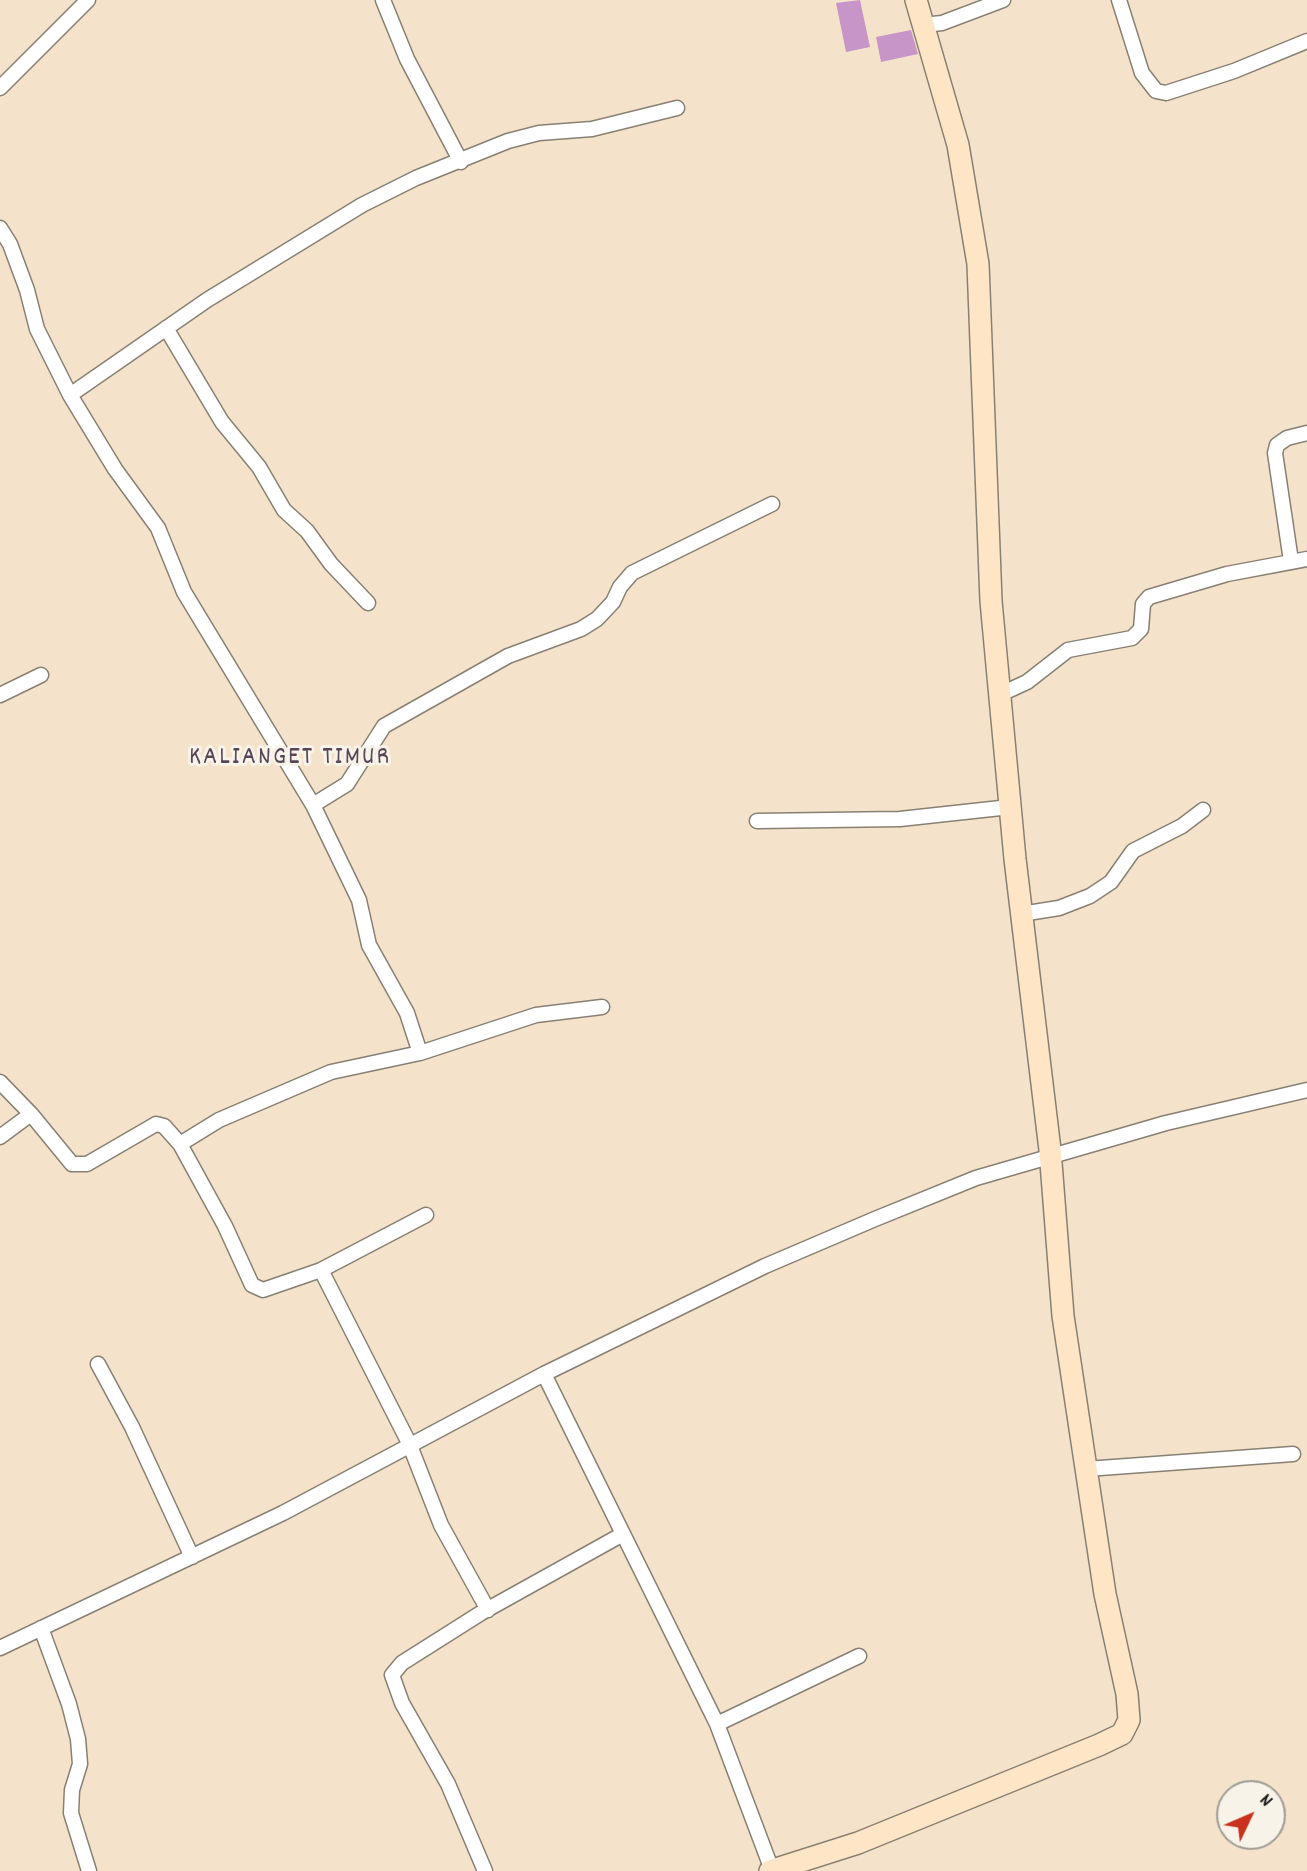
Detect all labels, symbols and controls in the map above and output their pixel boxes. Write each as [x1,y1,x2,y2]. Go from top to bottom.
district label: KALIANGET TIMUR [191,743,389,775]
north arrow [1216,1780,1286,1850]
text: N [1252,1789,1278,1814]

